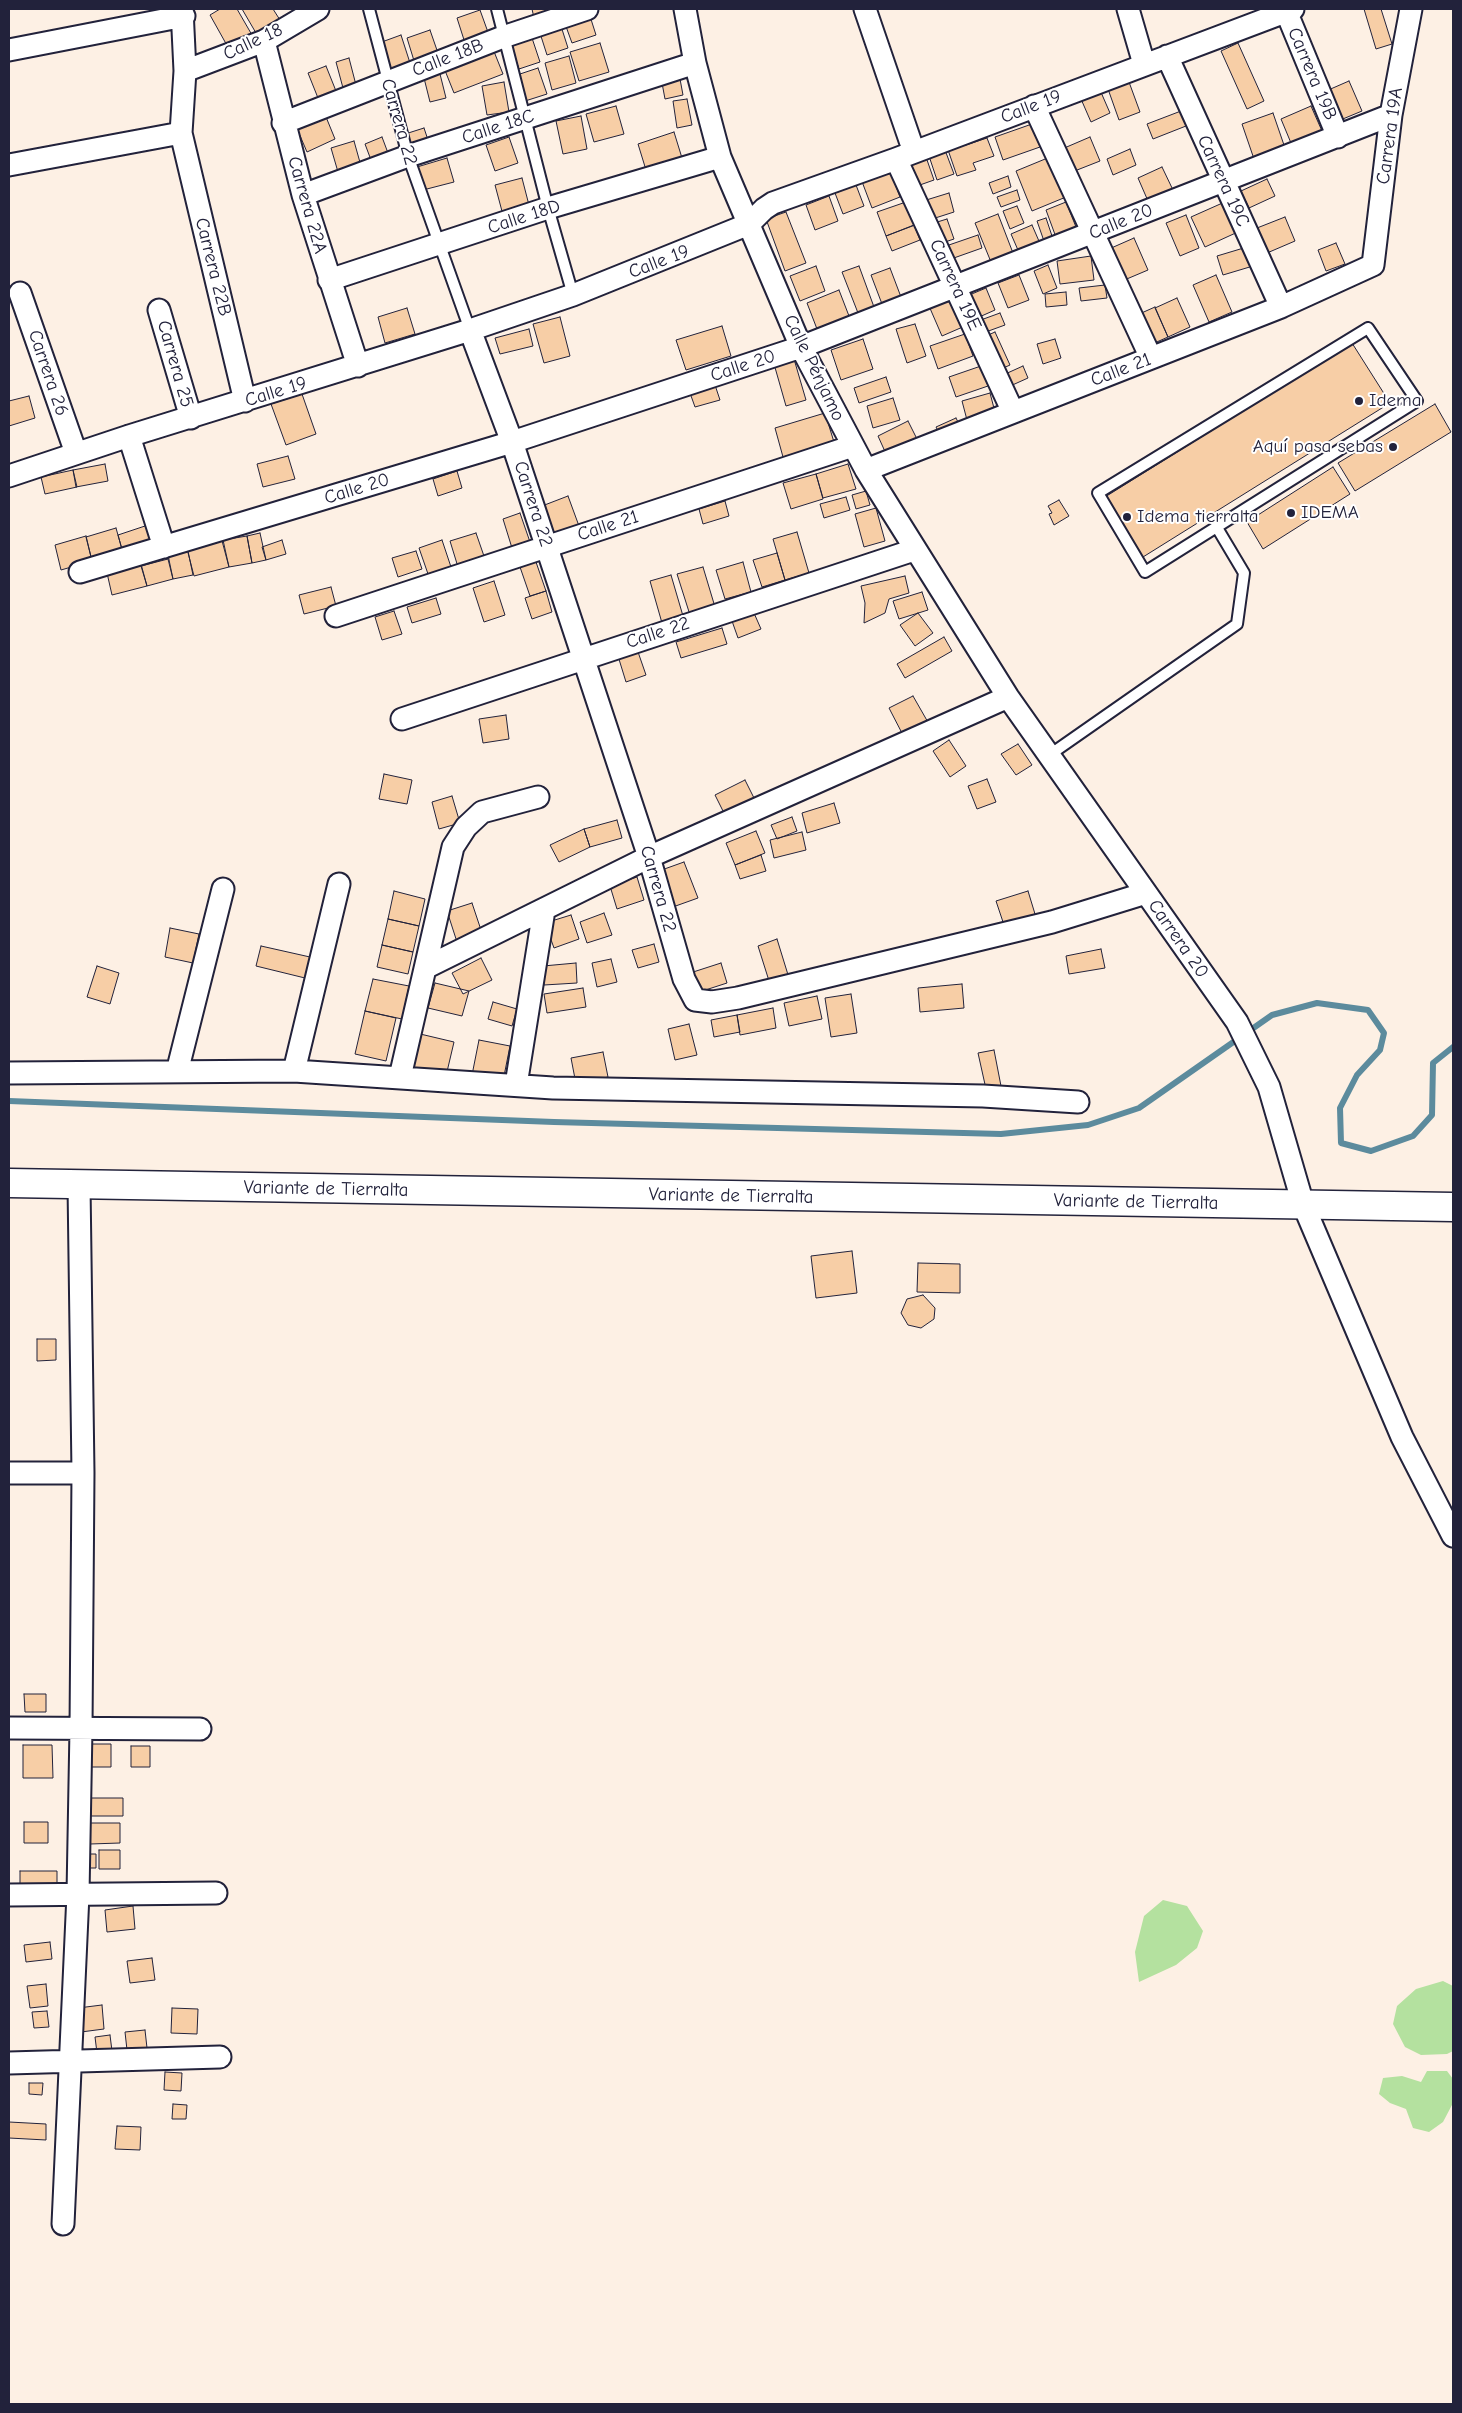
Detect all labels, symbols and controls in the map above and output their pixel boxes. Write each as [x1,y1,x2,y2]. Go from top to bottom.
street label: Calle 18 [220,18,286,66]
street label: Carrera 19B [1282,24,1342,124]
street label: Calle 18B [409,34,487,82]
street label: Carrera 22 [376,76,422,168]
street label: Calle 19 [997,85,1065,129]
street label: Carrera 19A [1372,86,1408,186]
street label: Calle 18C [459,105,537,149]
street label: Carrera 19C [1192,132,1254,230]
street label: Carrera 22A [282,154,332,256]
street label: Calle 18D [485,195,563,239]
street label: Calle 20 [1086,199,1156,245]
street label: Carrera 22B [190,215,236,319]
street label: Carrera 19E [924,236,986,334]
street label: Calle 19 [625,240,693,284]
street label: Calle Pénjamo [778,311,850,425]
street label: Carrera 25 [152,318,198,410]
street label: Carrera 26 [23,327,73,419]
street label: Calle 20 [708,345,778,387]
street label: Calle 21 [1087,348,1155,392]
street label: Calle 19 [242,372,310,412]
place label: Idema [1369,390,1422,412]
marker: Idema [1353,395,1365,407]
place label: Aquí pasa sebas [1253,436,1383,458]
marker: Aquí pasa sebas [1387,441,1399,453]
street label: Carrera 22 [508,458,558,550]
street label: Calle 20 [322,468,392,510]
place label: IDEMA [1301,502,1359,524]
street label: Calle 21 [574,505,642,547]
place label: Idema tierralta [1137,506,1259,528]
marker: IDEMA [1285,507,1297,519]
marker: Idema tierralta [1121,511,1133,523]
street label: Calle 22 [623,612,693,654]
street label: Carrera 22 [635,843,681,935]
street label: Carrera 20 [1143,895,1213,983]
street label: Variante de Tierralta [243,1176,409,1202]
street label: Variante de Tierralta [648,1183,814,1209]
street label: Variante de Tierralta [1053,1189,1219,1215]

